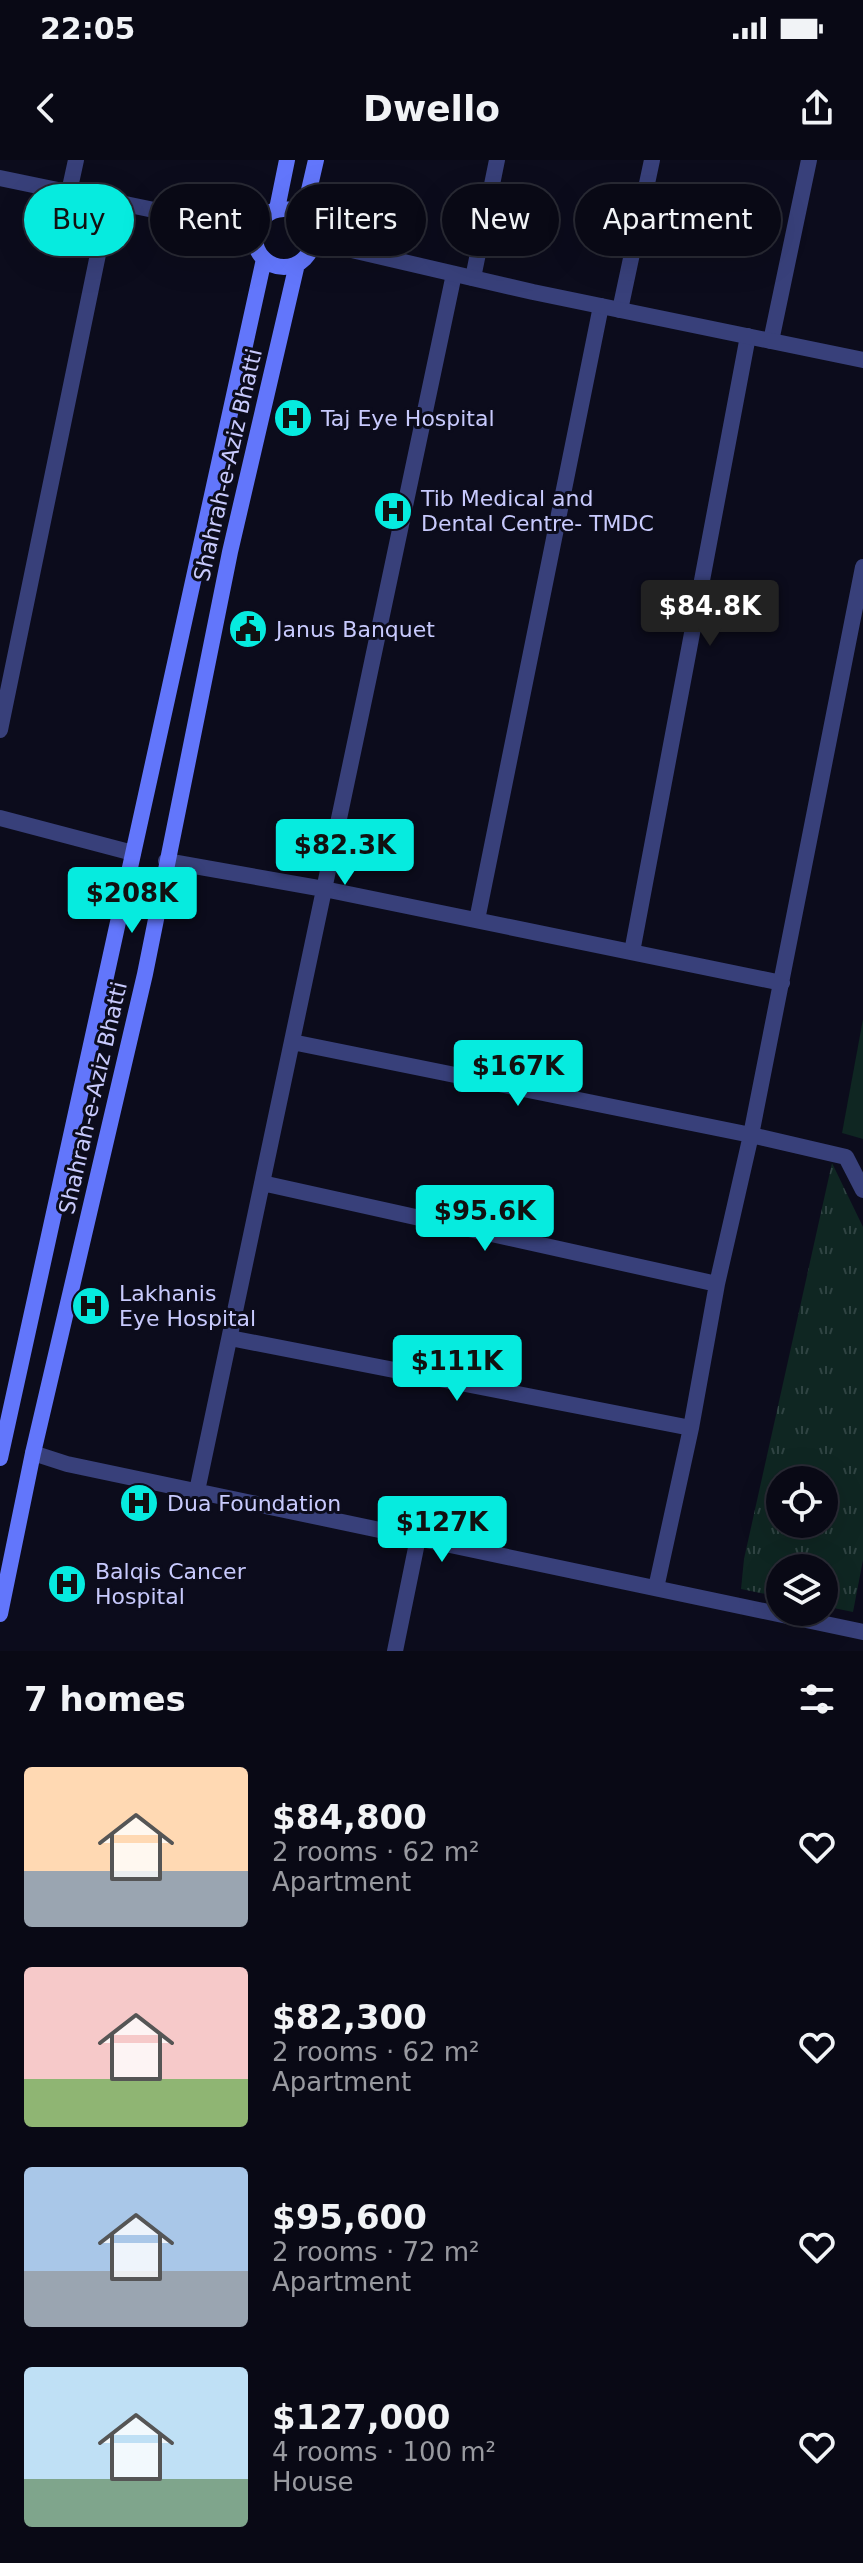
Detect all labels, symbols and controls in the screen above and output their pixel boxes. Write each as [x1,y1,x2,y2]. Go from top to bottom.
text: 22:05 [40,11,136,46]
icon: back [24,86,68,130]
icon: share [795,86,839,130]
text: Dwello [363,88,500,129]
chip: Buy [24,184,134,256]
chip: Rent [150,184,270,256]
chip: Filters [286,184,426,256]
chip: New [442,184,559,256]
chip: Apartment [575,184,781,256]
street label: Shahrah-e-Aziz Bhatti [189,346,267,584]
hospital icon: Taj Eye Hospital [272,397,314,439]
place label: Taj Eye Hospital [320,406,495,431]
place label: Tib Medical and Dental Centre- TMDC [420,486,654,536]
hospital icon: Tib Medical and Dental Centre- TMDC [372,490,414,532]
pin: $84.8K [645,580,775,648]
text: $84.8K [659,591,761,621]
public building icon: Janus Banquet [227,608,269,650]
place label: Janus Banquet [274,617,435,642]
pin: $82.3K [280,819,410,887]
text: $82.3K [294,830,396,860]
pin: $208K [76,867,188,935]
text: $208K [86,878,178,908]
street label: Shahrah-e-Aziz Bhatti [54,979,132,1217]
pin: $167K [462,1040,574,1108]
text: $167K [472,1051,564,1081]
pin: $95.6K [420,1185,550,1253]
text: $95.6K [434,1196,536,1226]
place label: Lakhanis Eye Hospital [119,1281,256,1331]
hospital icon: Lakhanis Eye Hospital [70,1285,112,1327]
pin: $111K [401,1335,513,1403]
text: $111K [411,1346,503,1376]
map controls [766,1466,838,1626]
button: locate [766,1466,838,1538]
hospital icon: Dua Foundation [118,1482,160,1524]
place label: Dua Foundation [167,1491,341,1516]
pin: $127K [386,1496,498,1564]
text: $127K [396,1507,488,1537]
button: layers [766,1554,838,1626]
place label: Balqis Cancer Hospital [95,1559,247,1609]
hospital icon: Balqis Cancer Hospital [46,1563,88,1605]
icon: filters [795,1677,839,1721]
text: 7 homes [24,1679,186,1719]
text: $84,800 [272,1797,427,1837]
icon: home [88,1799,184,1895]
icon: heart [795,1825,839,1869]
text: 2 rooms · 62 m² [272,1837,480,1867]
text: Apartment [272,1867,411,1897]
text: $82,300 [272,1997,427,2037]
icon: home [88,1999,184,2095]
icon: heart [795,2025,839,2069]
text: 2 rooms · 62 m² [272,2037,480,2067]
text: Apartment [272,2067,411,2097]
text: $95,600 [272,2197,427,2237]
icon: home [88,2199,184,2295]
icon: heart [795,2225,839,2269]
text: 2 rooms · 72 m² [272,2237,480,2267]
text: Apartment [272,2267,411,2297]
text: $127,000 [272,2397,451,2437]
icon: home [88,2399,184,2495]
icon: heart [795,2425,839,2469]
text: 4 rooms · 100 m² [272,2437,496,2467]
text: House [272,2467,353,2497]

